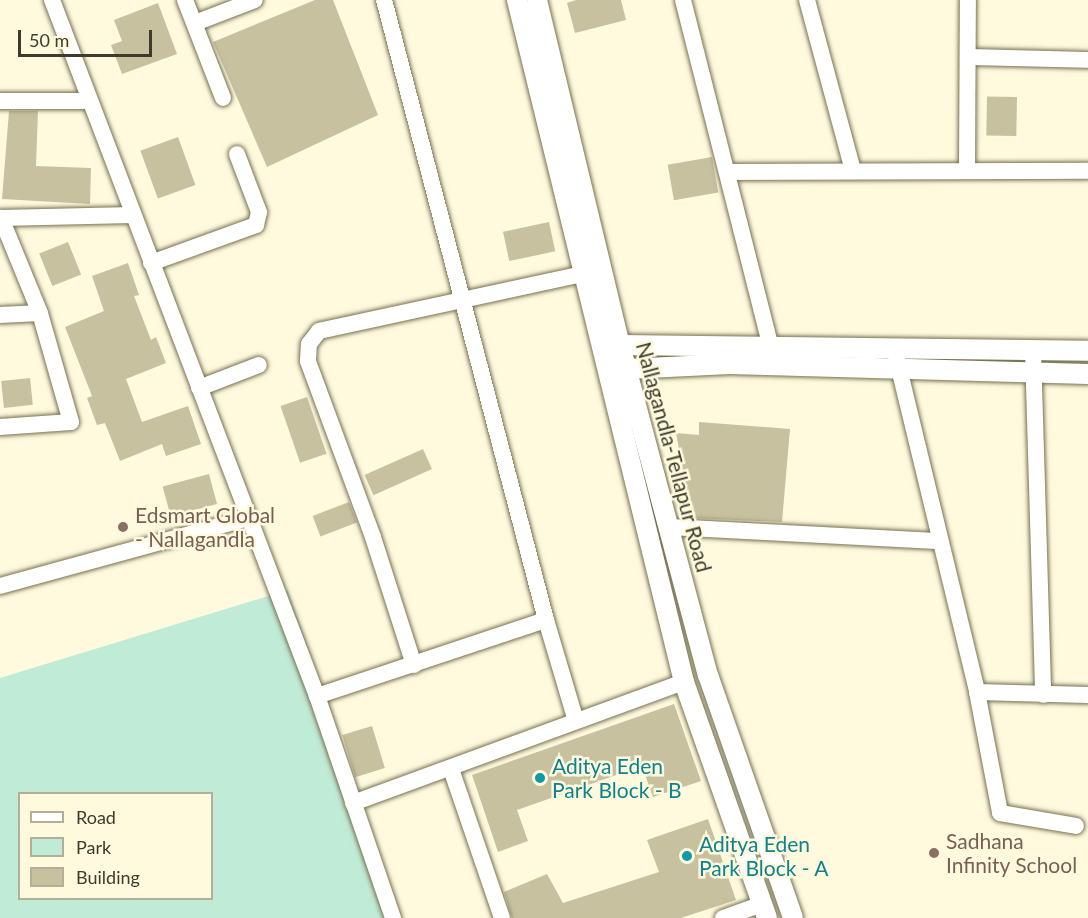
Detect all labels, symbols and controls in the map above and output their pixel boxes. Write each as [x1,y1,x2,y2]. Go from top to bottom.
scale bar [21,18,154,56]
text: 50 m [29,29,69,51]
street label: Nallagandla-Tellapur Road [631,339,717,575]
place label: Edsmart Global - Nallagandla [135,502,275,552]
marker: Edsmart Global - Nallagandla [116,520,130,534]
place label: Aditya Eden Park Block - B [552,753,681,803]
marker: Aditya Eden Park Block - B [533,771,547,785]
legend [18,792,213,900]
text: Road [76,806,116,828]
place label: Sadhana Infinity School [946,828,1078,878]
place label: Aditya Eden Park Block - A [699,831,829,881]
text: Park [76,836,111,858]
marker: Sadhana Infinity School [927,846,941,860]
marker: Aditya Eden Park Block - A [680,849,694,863]
text: Building [76,866,140,888]

